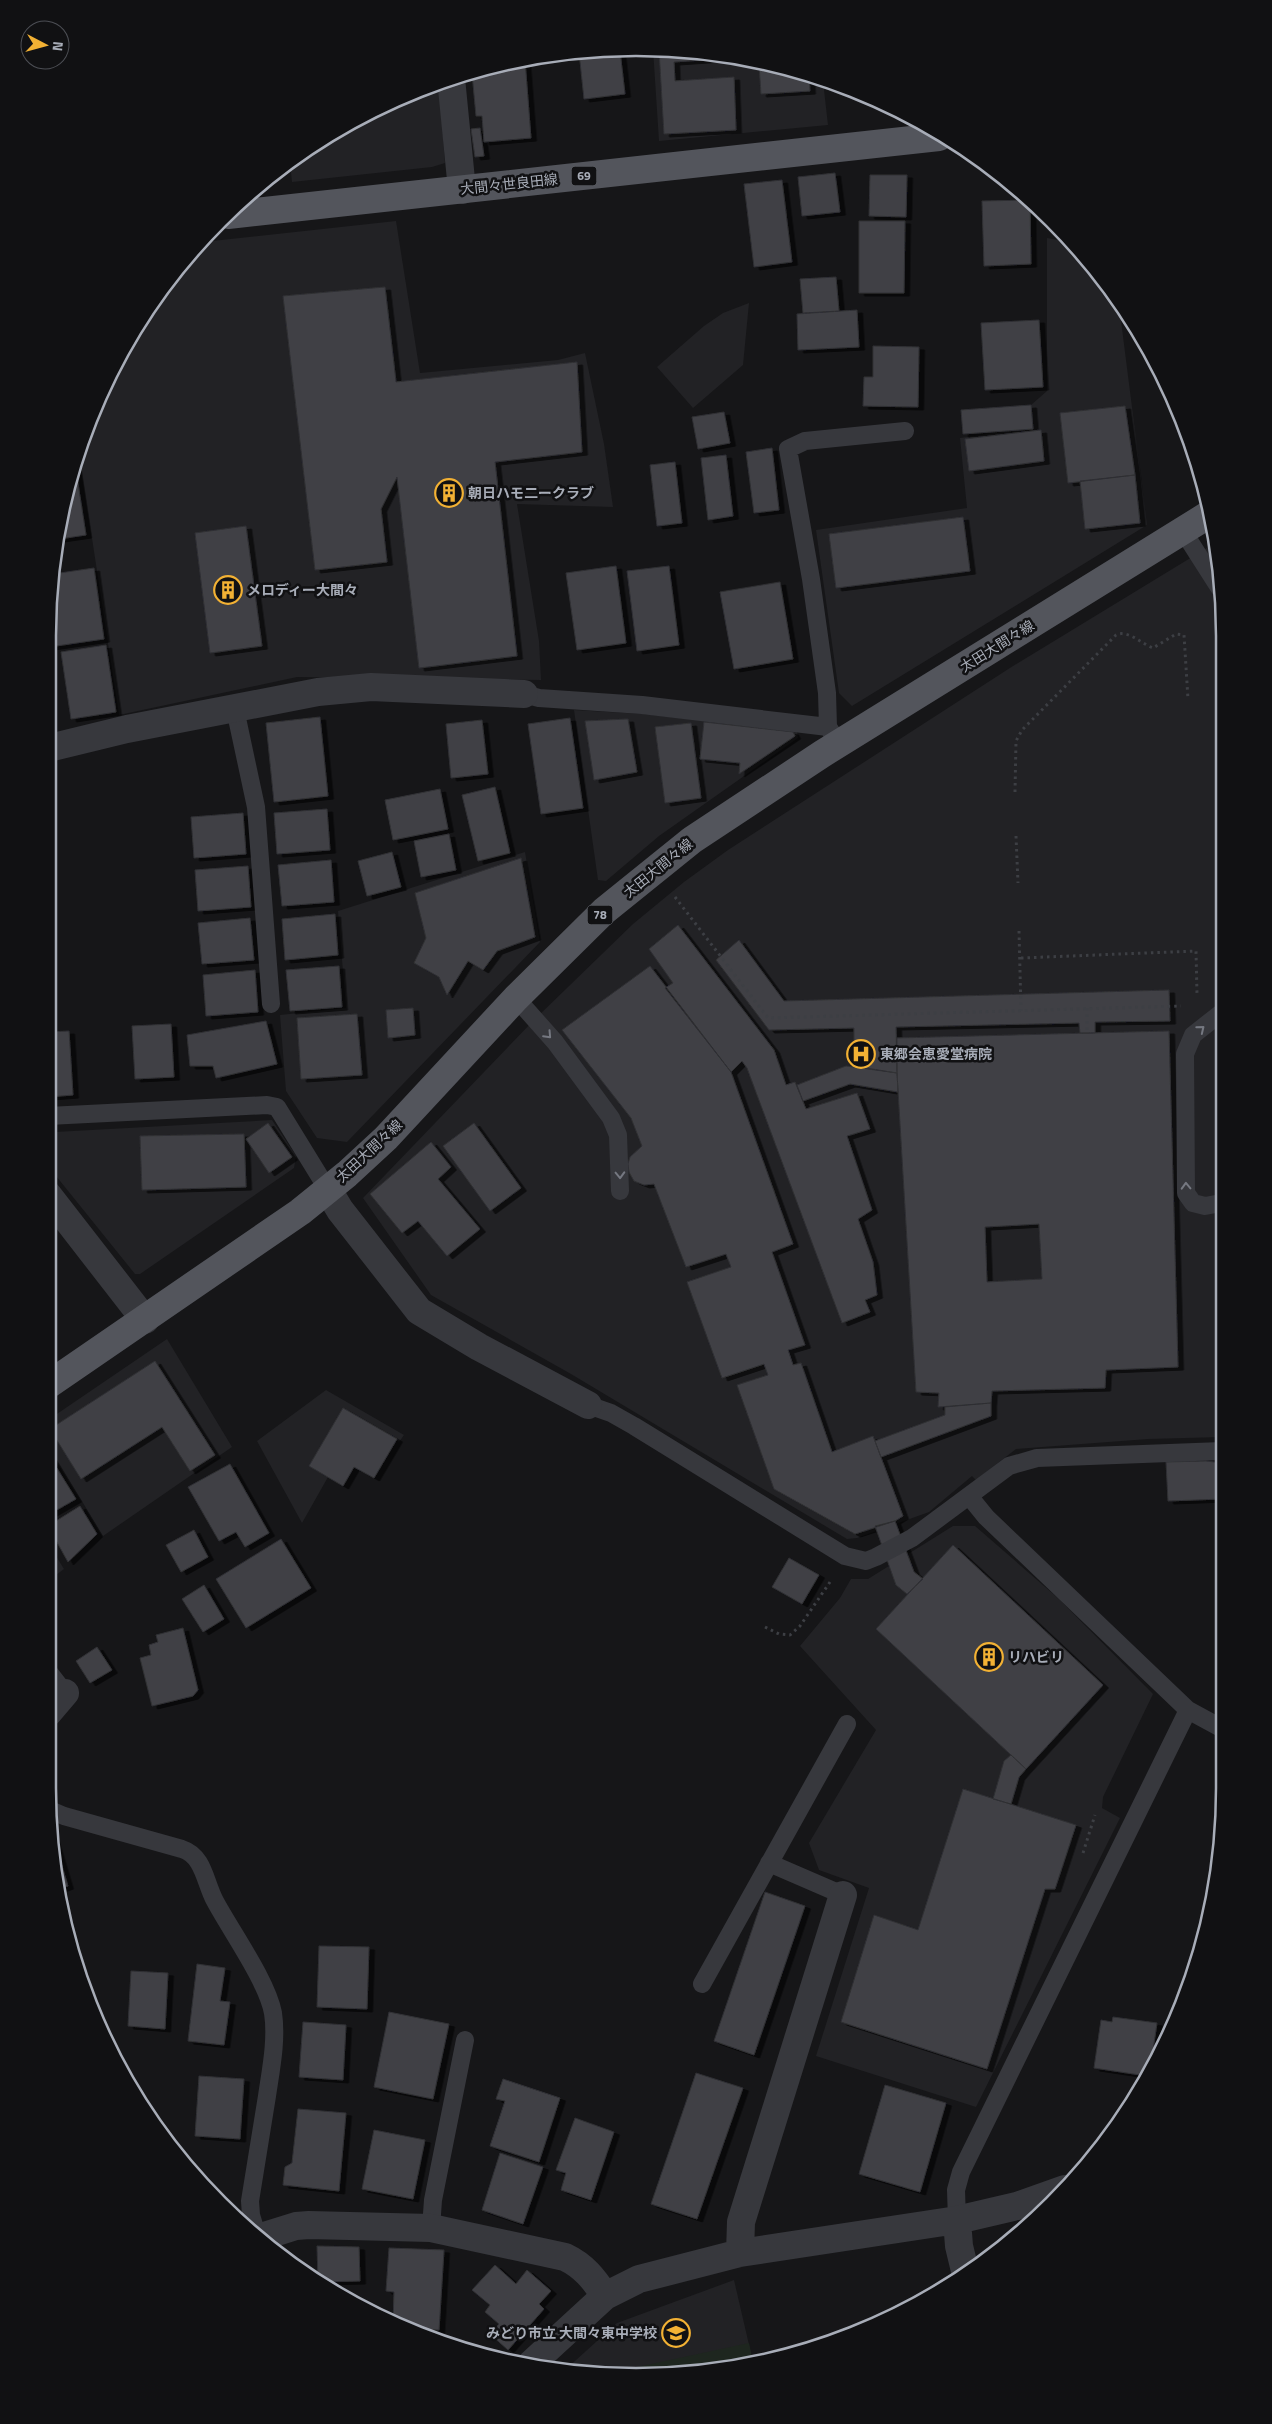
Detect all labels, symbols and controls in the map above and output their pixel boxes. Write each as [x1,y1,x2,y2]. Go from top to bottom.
north arrow [20,20,70,70]
text: N [47,40,69,52]
road number: 69 [572,167,596,186]
street label: 大間々世良田線 [459,168,559,199]
building icon: 朝日ハモ二ークラブ [434,478,464,508]
place label: 朝日ハモ二ークラブ [468,482,594,503]
building icon: メロディー大間々 [213,575,243,605]
place label: メロディー大間々 [247,579,358,600]
street label: 太田大間々線 [956,614,1038,677]
street label: 太田大間々線 [618,833,697,902]
road number: 78 [588,906,612,924]
one-way arrow [1195,1026,1204,1034]
one-way arrow [542,1029,551,1038]
hospital icon: 東郷会恵愛堂病院 [846,1039,876,1069]
place label: 東郷会恵愛堂病院 [880,1043,992,1064]
street label: 太田大間々線 [331,1114,407,1187]
one-way arrow [615,1171,625,1179]
one-way arrow [1181,1181,1192,1189]
building icon: リハビリ [974,1642,1004,1672]
place label: リハビリ [1008,1646,1064,1667]
school or university icon: みどり市立 大間々東中学校 [661,2318,691,2348]
place label: みどり市立 大間々東中学校 [486,2322,657,2343]

